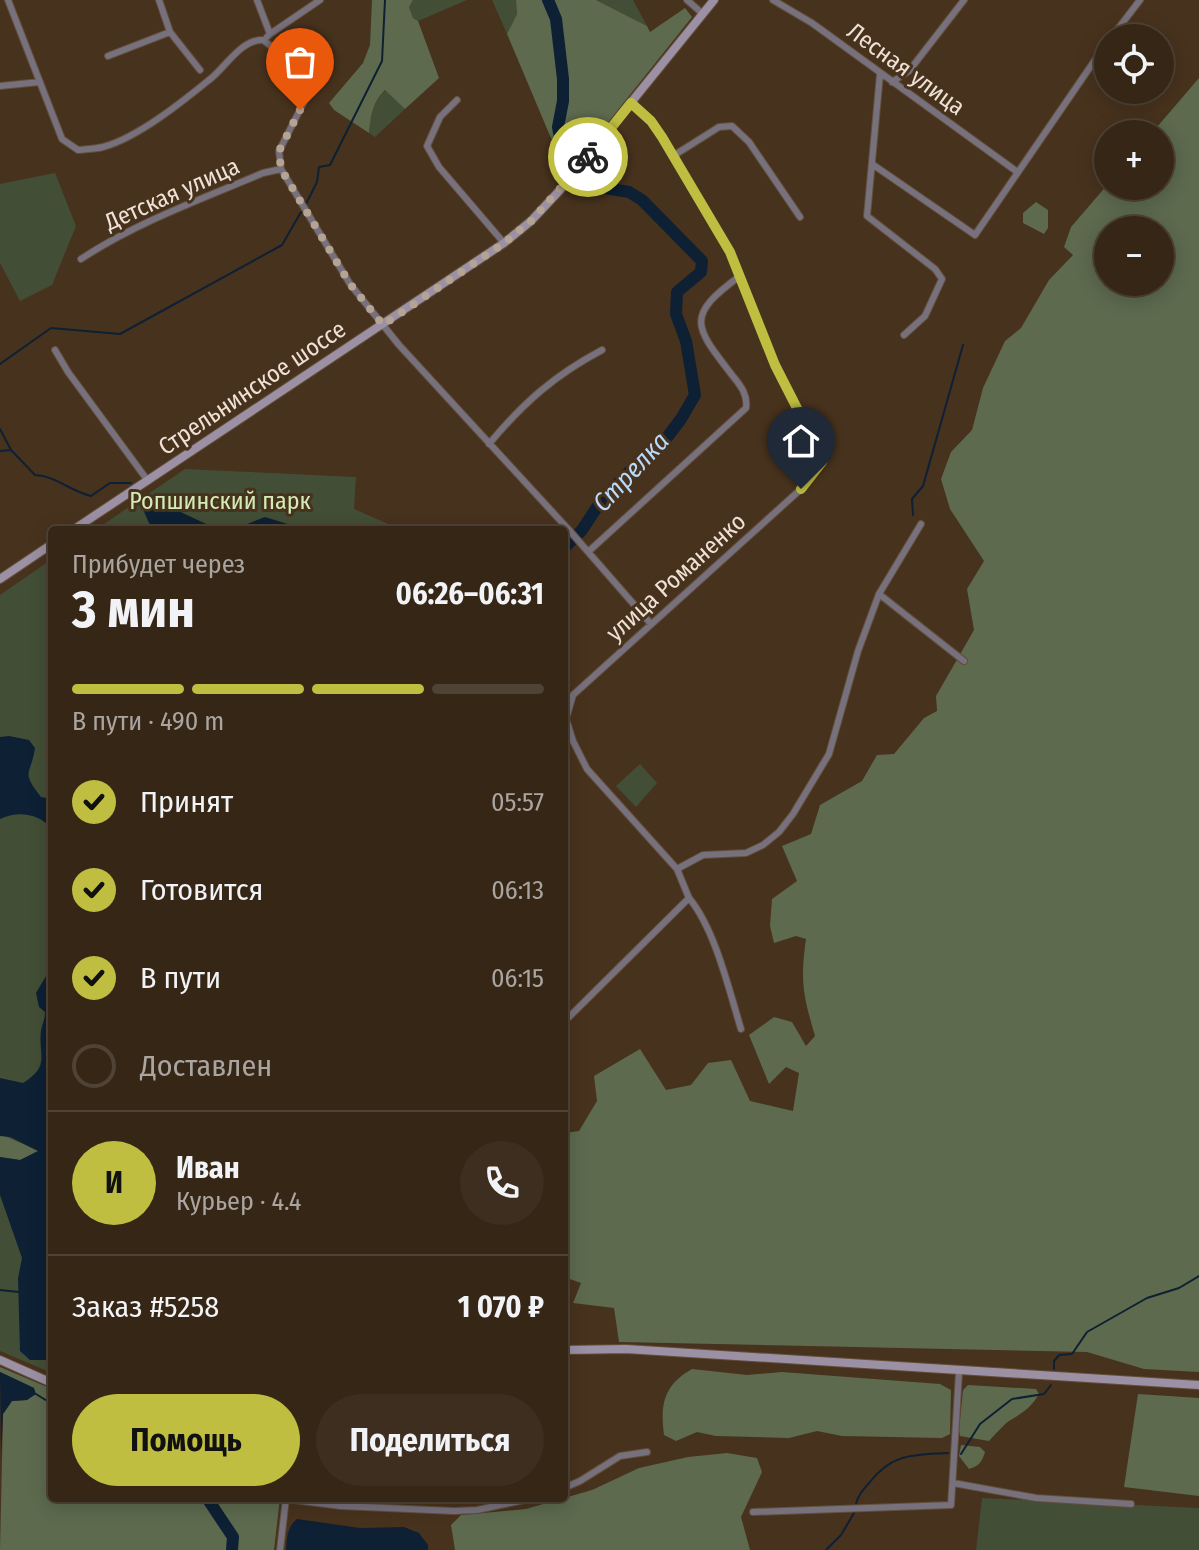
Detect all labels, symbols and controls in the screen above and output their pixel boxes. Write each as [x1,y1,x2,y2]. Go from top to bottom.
street label: Лесная улица [842,17,970,121]
map controls [1094,24,1174,296]
button: locate [1094,24,1174,104]
pin [266,28,334,110]
icon: bag [278,40,322,84]
courier [548,117,628,197]
button: + [1094,120,1174,200]
icon: bike [566,135,610,179]
street label: Детская улица [99,152,244,237]
button: − [1094,216,1174,296]
street label: Стрельнинское шоссе [153,315,351,461]
pin [767,407,835,489]
icon: home [779,419,823,463]
water label: Стрелка [586,426,676,518]
park label: Ропшинский парк [129,487,311,515]
street label: улица Романенко [601,507,751,647]
text: Прибудет через [72,549,245,580]
text: 06:26–06:31 [396,576,544,612]
text: 3 мин [72,578,195,641]
text: В пути · 490 m [72,706,224,737]
icon: check [72,780,116,824]
text: Принят [140,784,233,820]
text: 05:57 [491,787,544,818]
icon: check [72,868,116,912]
text: Готовится [140,872,263,908]
text: 06:13 [491,875,544,906]
icon: check [72,956,116,1000]
text: В пути [140,960,221,996]
text: 06:15 [491,963,544,994]
text: Доставлен [140,1048,272,1084]
button: phone [460,1141,544,1225]
text: Иван [176,1150,240,1186]
text: И [105,1165,123,1201]
text: Курьер · 4.4 [176,1186,301,1217]
text: Заказ #5258 [72,1289,219,1325]
text: 1 070 ₽ [458,1289,544,1325]
button: Помощь [72,1394,300,1486]
button: Поделиться [316,1394,544,1486]

